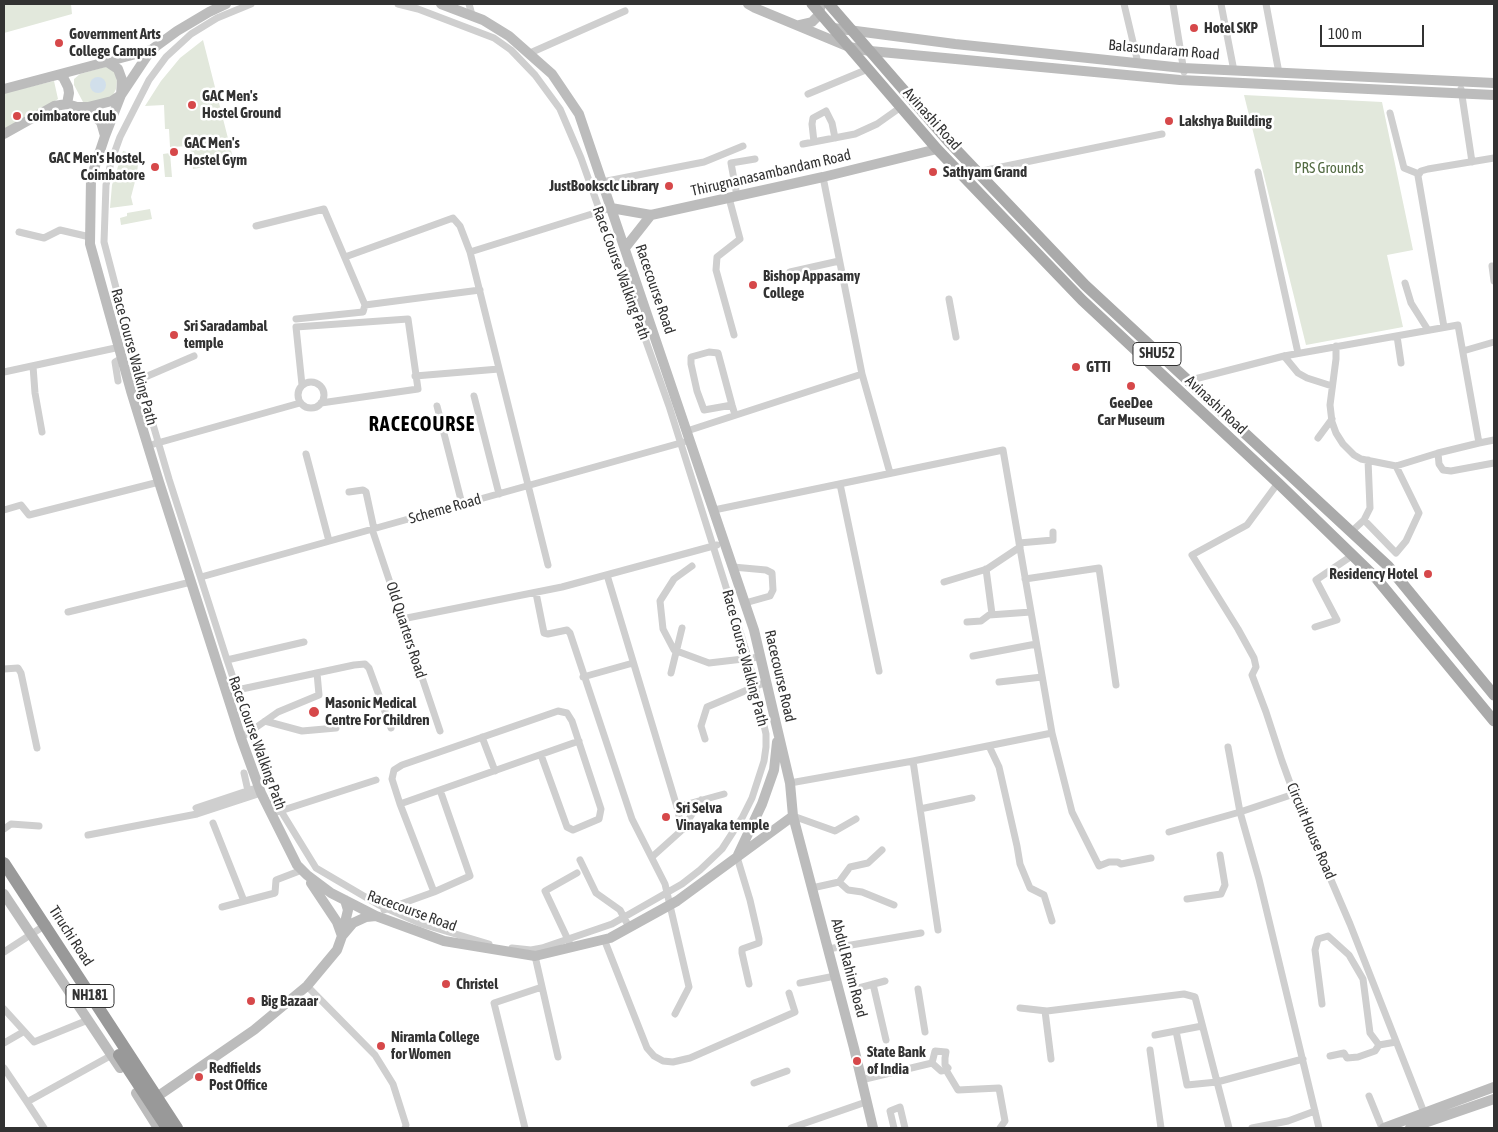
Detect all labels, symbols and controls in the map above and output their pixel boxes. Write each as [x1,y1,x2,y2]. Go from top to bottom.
scale bar [1323,15,1427,47]
place label: Hotel SKP [1204,19,1258,37]
marker: Hotel SKP [1188,22,1200,34]
place label: Government Arts College Campus [69,25,161,60]
text: 100 m [1328,25,1362,42]
street label: Balasundaram Road [1108,36,1220,64]
marker: Government Arts College Campus [53,37,65,49]
street label: Avinashi Road [899,84,965,154]
place label: GAC Men's Hostel Ground [202,87,281,122]
marker: GAC Men's Hostel Ground [186,99,198,111]
place label: coimbatore club [27,107,116,125]
marker: coimbatore club [11,110,23,122]
place label: Lakshya Building [1179,112,1272,130]
marker: Lakshya Building [1163,115,1175,127]
place label: GAC Men's Hostel Gym [184,134,247,169]
marker: GAC Men's Hostel Gym [168,146,180,158]
street label: Thirugnanasambandam Road [689,146,853,200]
place label: GAC Men's Hostel, Coimbatore [49,149,145,184]
park label: PRS Grounds [1294,159,1364,177]
marker: GAC Men's Hostel, Coimbatore [149,161,161,173]
place label: Sathyam Grand [943,163,1027,181]
marker: Sathyam Grand [927,166,939,178]
place label: JustBooksclc Library [549,177,659,195]
marker: JustBooksclc Library [663,180,675,192]
street label: Race Course Walking Path [588,204,654,342]
street label: Racecourse Road [631,242,679,336]
place label: Bishop Appasamy College [763,267,860,302]
marker: Bishop Appasamy College [747,279,759,291]
street label: Race Course Walking Path [107,287,161,427]
place label: Sri Saradambal temple [184,317,268,352]
marker: Sri Saradambal temple [168,329,180,341]
road number: SHU52 [1133,342,1181,366]
place label: GTTI [1086,358,1111,376]
marker: GTTI [1070,361,1082,373]
street label: Avinashi Road [1181,372,1251,438]
marker: GeeDee Car Museum [1125,380,1137,392]
place label: GeeDee Car Museum [1097,394,1165,429]
district label: RACECOURSE [368,413,476,437]
street label: Scheme Road [407,490,483,528]
place label: Residency Hotel [1329,565,1418,583]
marker: Residency Hotel [1422,568,1434,580]
street label: Old Quarters Road [382,579,430,681]
street label: Race Course Walking Path [718,588,772,728]
street label: Racecourse Road [761,628,799,724]
street label: Race Course Walking Path [224,674,290,812]
place label: Masonic Medical Centre For Children [325,694,430,729]
marker: Masonic Medical Centre For Children [307,705,321,719]
street label: Circuit House Road [1283,780,1339,882]
place label: Sri Selva Vinayaka temple [676,799,769,834]
marker: Sri Selva Vinayaka temple [660,811,672,823]
street label: Racecourse Road [365,886,459,936]
street label: Tiruchi Road [45,902,97,970]
street label: Abdul Rahim Road [827,917,871,1019]
place label: Christel [456,975,498,993]
marker: Christel [440,978,452,990]
road number: NH181 [66,984,114,1008]
place label: Big Bazaar [261,992,318,1010]
marker: Big Bazaar [245,995,257,1007]
place label: Niramla College for Women [391,1028,480,1063]
marker: Niramla College for Women [375,1040,387,1052]
place label: State Bank of India [867,1043,926,1078]
marker: State Bank of India [851,1055,863,1067]
place label: Redfields Post Office [209,1059,268,1094]
marker: Redfields Post Office [193,1071,205,1083]

